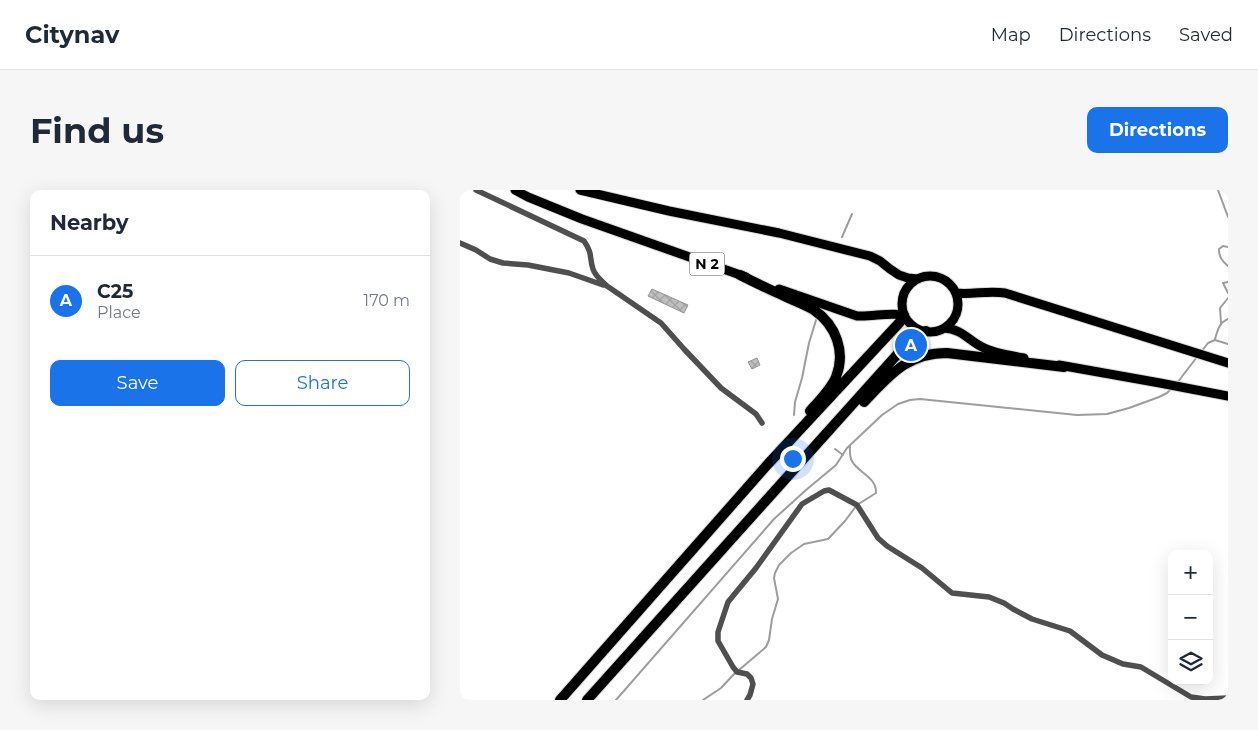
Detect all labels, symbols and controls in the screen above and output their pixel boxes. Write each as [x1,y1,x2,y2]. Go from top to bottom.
text: Citynav [25,20,119,49]
text: Map [991,24,1031,46]
text: Directions [1059,24,1151,46]
text: Saved [1179,24,1233,46]
button: Directions [1087,107,1228,153]
text: Find us [30,109,164,152]
text: Nearby [50,210,129,235]
road number: N 2 [690,252,724,276]
text: C25 [97,280,133,303]
text: A [60,291,72,310]
text: 170 m [363,291,410,310]
text: Place [97,303,141,322]
pin: A [895,326,927,364]
button: Save [50,360,225,406]
button: Share [235,360,410,406]
your location [780,446,806,472]
map controls [1168,550,1213,685]
button: + [1168,550,1213,595]
button: − [1168,595,1213,640]
button: layers [1168,640,1213,685]

